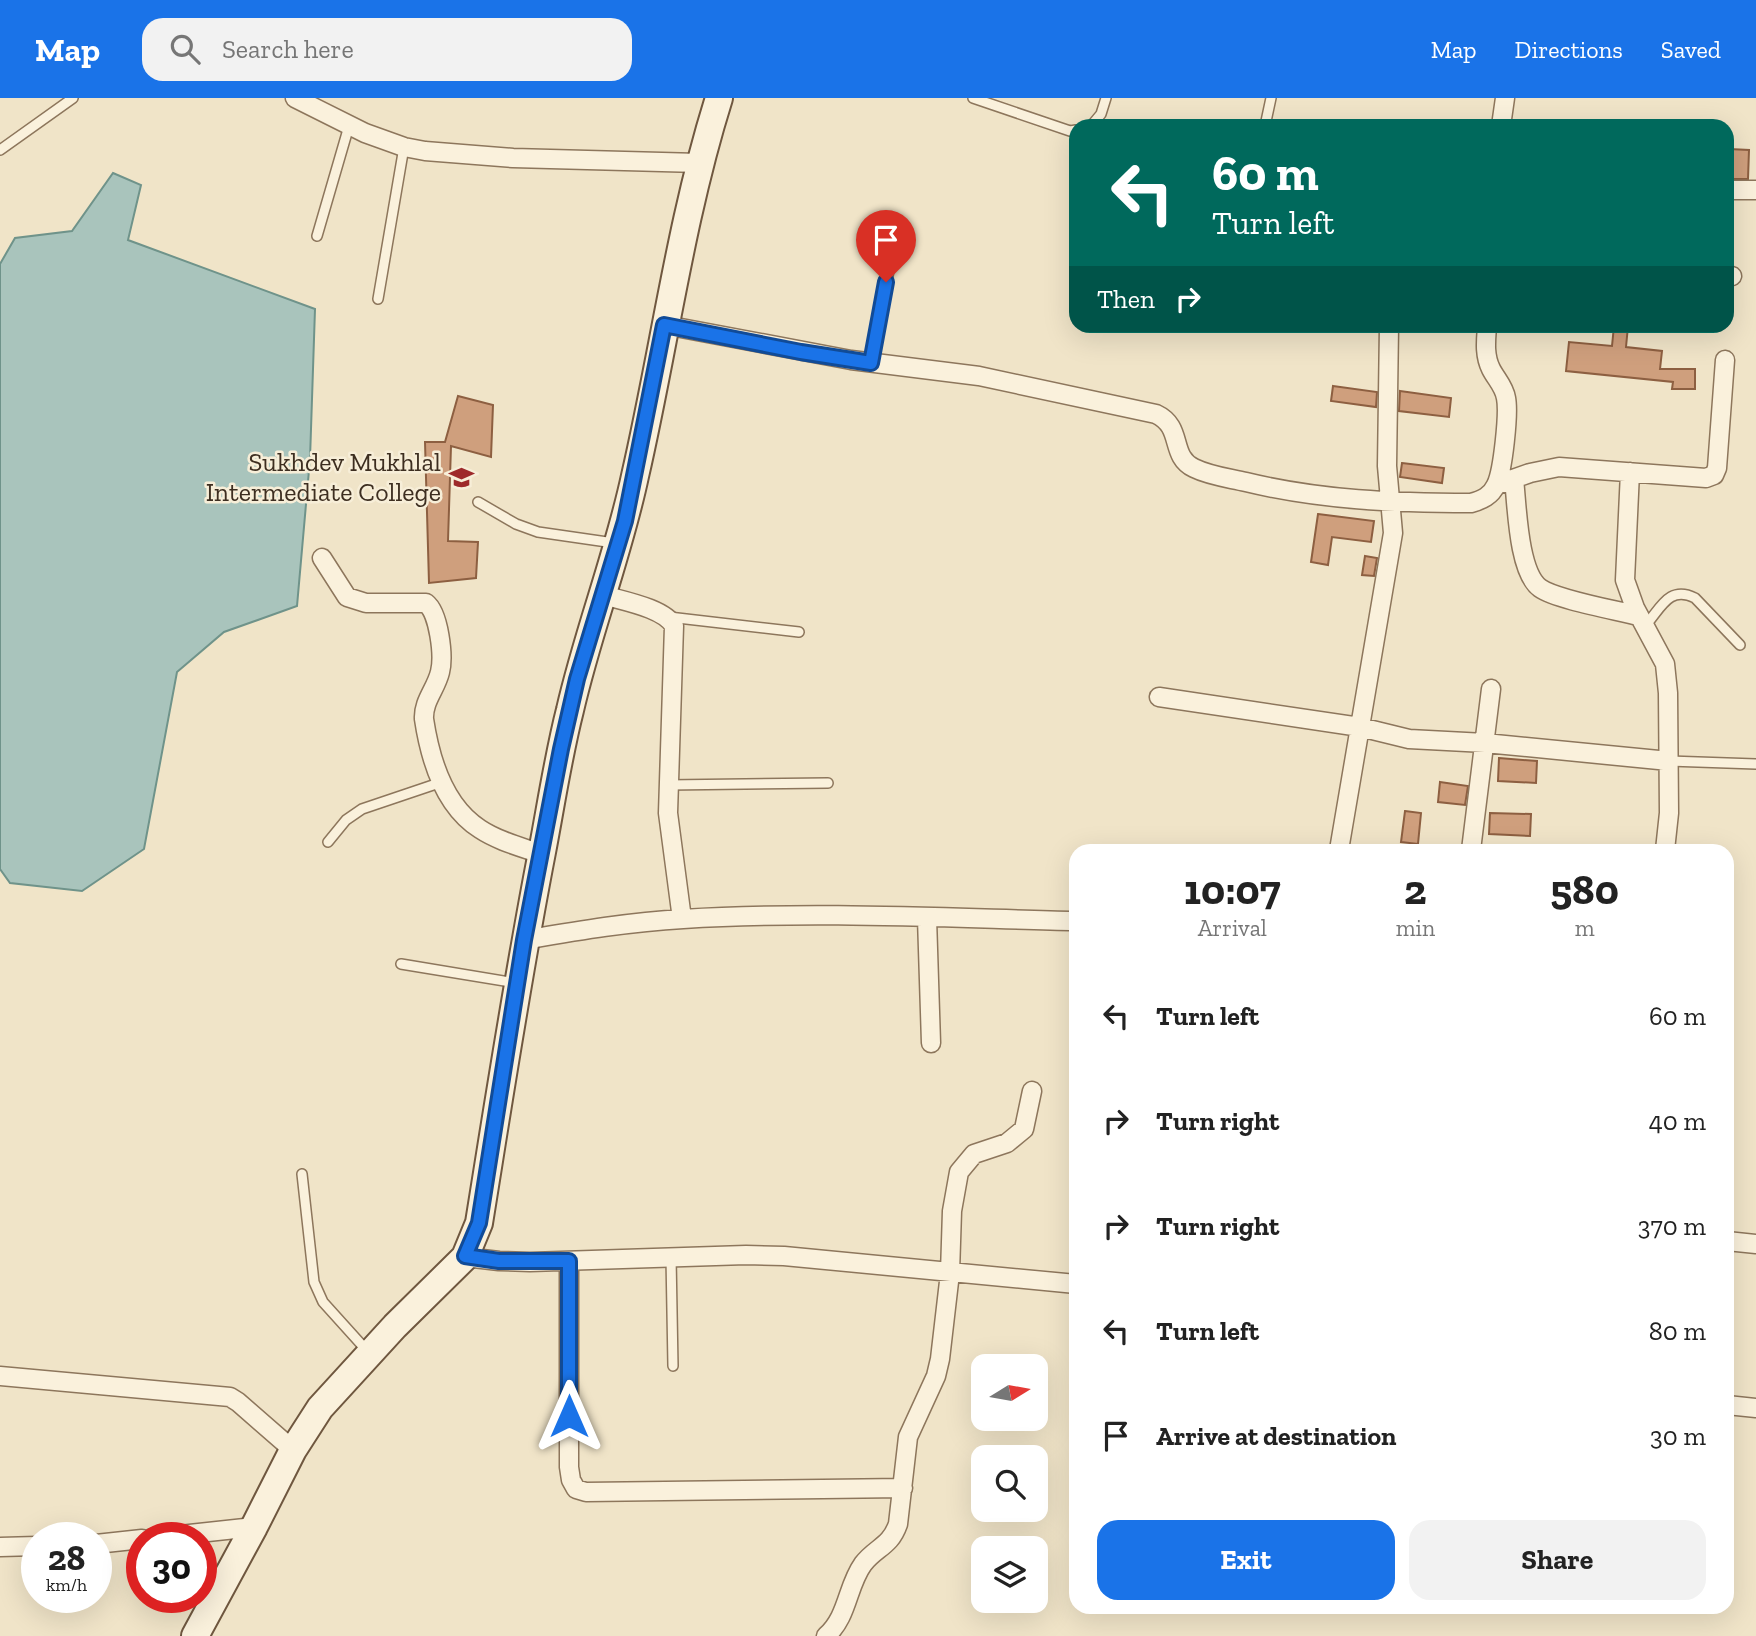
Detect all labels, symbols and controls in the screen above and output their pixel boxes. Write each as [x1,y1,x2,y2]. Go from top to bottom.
search box [142,18,632,81]
text: Map [35,30,100,69]
icon: search [166,30,204,68]
text: Search here [222,33,354,65]
text: Map [1431,35,1477,64]
text: Directions [1515,35,1623,64]
text: Saved [1661,35,1721,64]
text: 60 m [1212,144,1319,203]
icon: left [1097,147,1188,238]
text: Turn left [1212,204,1334,242]
pin [856,210,916,282]
icon: arrive [867,221,905,259]
icon: right [1169,280,1207,318]
text: Then [1097,283,1155,315]
place label: Sukhdev Mukhlal Intermediate College [206,446,441,508]
school or university icon: Sukhdev Mukhlal Intermediate College [447,463,475,491]
text: 10:07 [1184,864,1281,915]
text: 2 [1404,864,1427,915]
text: 580 [1550,864,1619,915]
text: Arrival [1198,914,1267,942]
text: min [1396,914,1435,942]
text: m [1575,914,1594,942]
icon: left [1097,997,1135,1035]
text: Turn left [1156,1000,1259,1032]
text: 60 m [1649,1000,1706,1032]
icon: right [1097,1102,1135,1140]
text: Turn right [1156,1105,1279,1137]
text: 40 m [1649,1105,1706,1137]
icon: right [1097,1207,1135,1245]
text: Turn right [1156,1210,1279,1242]
text: 370 m [1638,1210,1706,1242]
icon: left [1097,1312,1135,1350]
text: Turn left [1156,1315,1259,1347]
text: 80 m [1649,1315,1706,1347]
north arrow [971,1354,1048,1432]
map controls [971,1354,1048,1613]
position arrow [532,1379,606,1453]
icon: arrive [1097,1417,1135,1455]
text: Arrive at destination [1156,1420,1396,1452]
text: 30 m [1650,1420,1706,1452]
button: search [971,1445,1048,1522]
button: Exit [1097,1520,1395,1600]
button: Share [1409,1520,1706,1600]
speed limit sign: 30 [126,1522,217,1613]
button: layers [971,1536,1048,1613]
text: 28 [48,1537,85,1579]
text: km/h [46,1574,87,1596]

